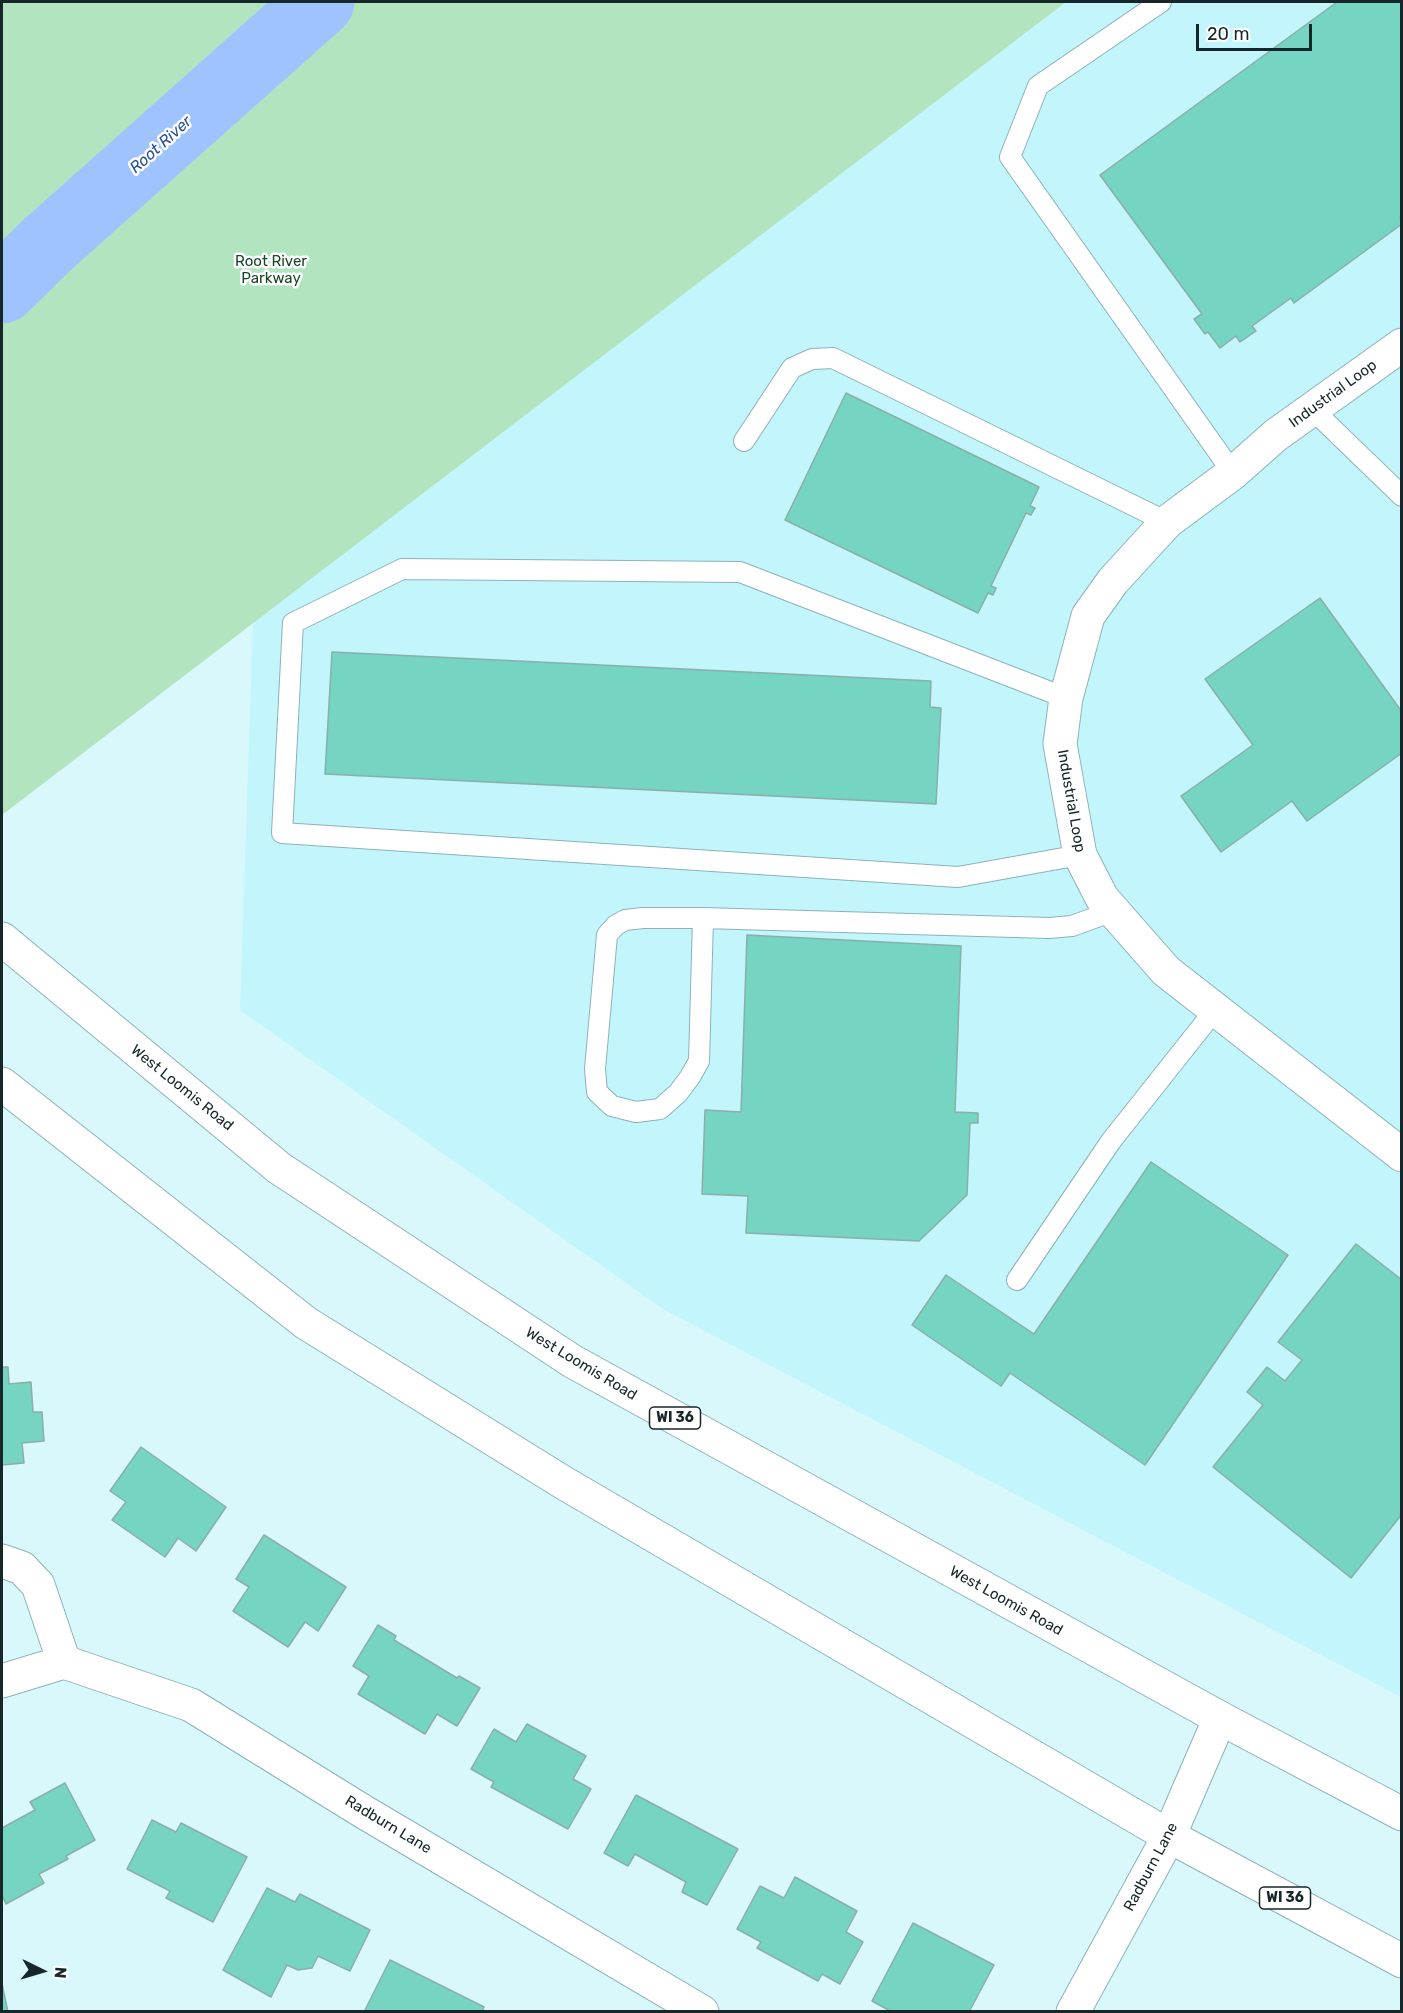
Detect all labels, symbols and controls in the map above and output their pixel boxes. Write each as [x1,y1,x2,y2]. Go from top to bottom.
scale bar [1199,12,1314,50]
text: 20 m [1207,23,1249,45]
water label: Root River [126,112,196,178]
park label: Root River Parkway [235,253,307,288]
street label: Industrial Loop [1286,356,1380,432]
street label: Industrial Loop [1053,748,1089,854]
street label: West Loomis Road [127,1041,237,1135]
street label: West Loomis Road [522,1324,640,1404]
road number: WI 36 [650,1407,700,1429]
street label: West Loomis Road [946,1562,1066,1640]
street label: Radburn Lane [342,1792,434,1858]
street label: Radburn Lane [1120,1820,1182,1914]
road number: WI 36 [1260,1887,1310,1909]
north arrow [12,1941,72,2001]
text: N [50,1966,70,1979]

